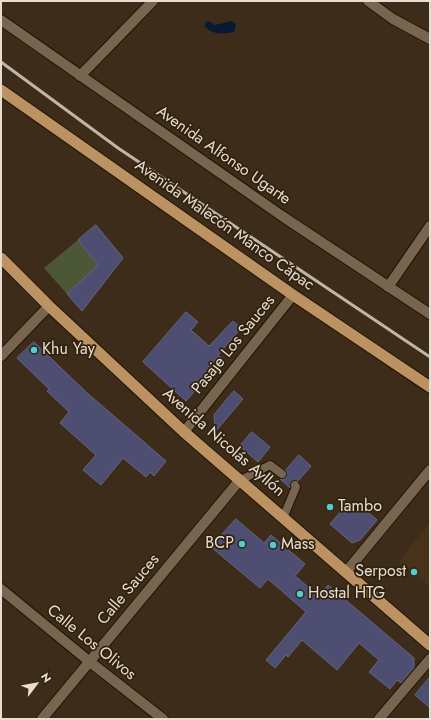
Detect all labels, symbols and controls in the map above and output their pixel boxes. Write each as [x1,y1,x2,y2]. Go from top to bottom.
street label: Avenida Alfonso Ugarte [152,102,294,210]
street label: Avenida Malecón Manco Cápac [131,157,317,295]
street label: Pasaje Los Sauces [188,292,280,398]
place label: Khu Yay [42,340,95,360]
marker: Khu Yay [29,345,39,355]
street label: Avenida Nicolás Ayllón [158,385,288,501]
place label: Tambo [338,497,382,517]
marker: Tambo [325,502,335,512]
place label: BCP [205,534,234,554]
place label: Mass [281,535,315,555]
marker: BCP [237,539,247,549]
marker: Mass [268,540,278,550]
street label: Calle Sauces [94,551,164,629]
place label: Serpost [355,562,406,582]
marker: Serpost [409,567,419,577]
place label: Hostal HTG [308,584,385,604]
marker: Hostal HTG [295,589,305,599]
street label: Calle Los Olivos [43,601,139,685]
north arrow [16,664,56,704]
text: N [37,670,55,686]

